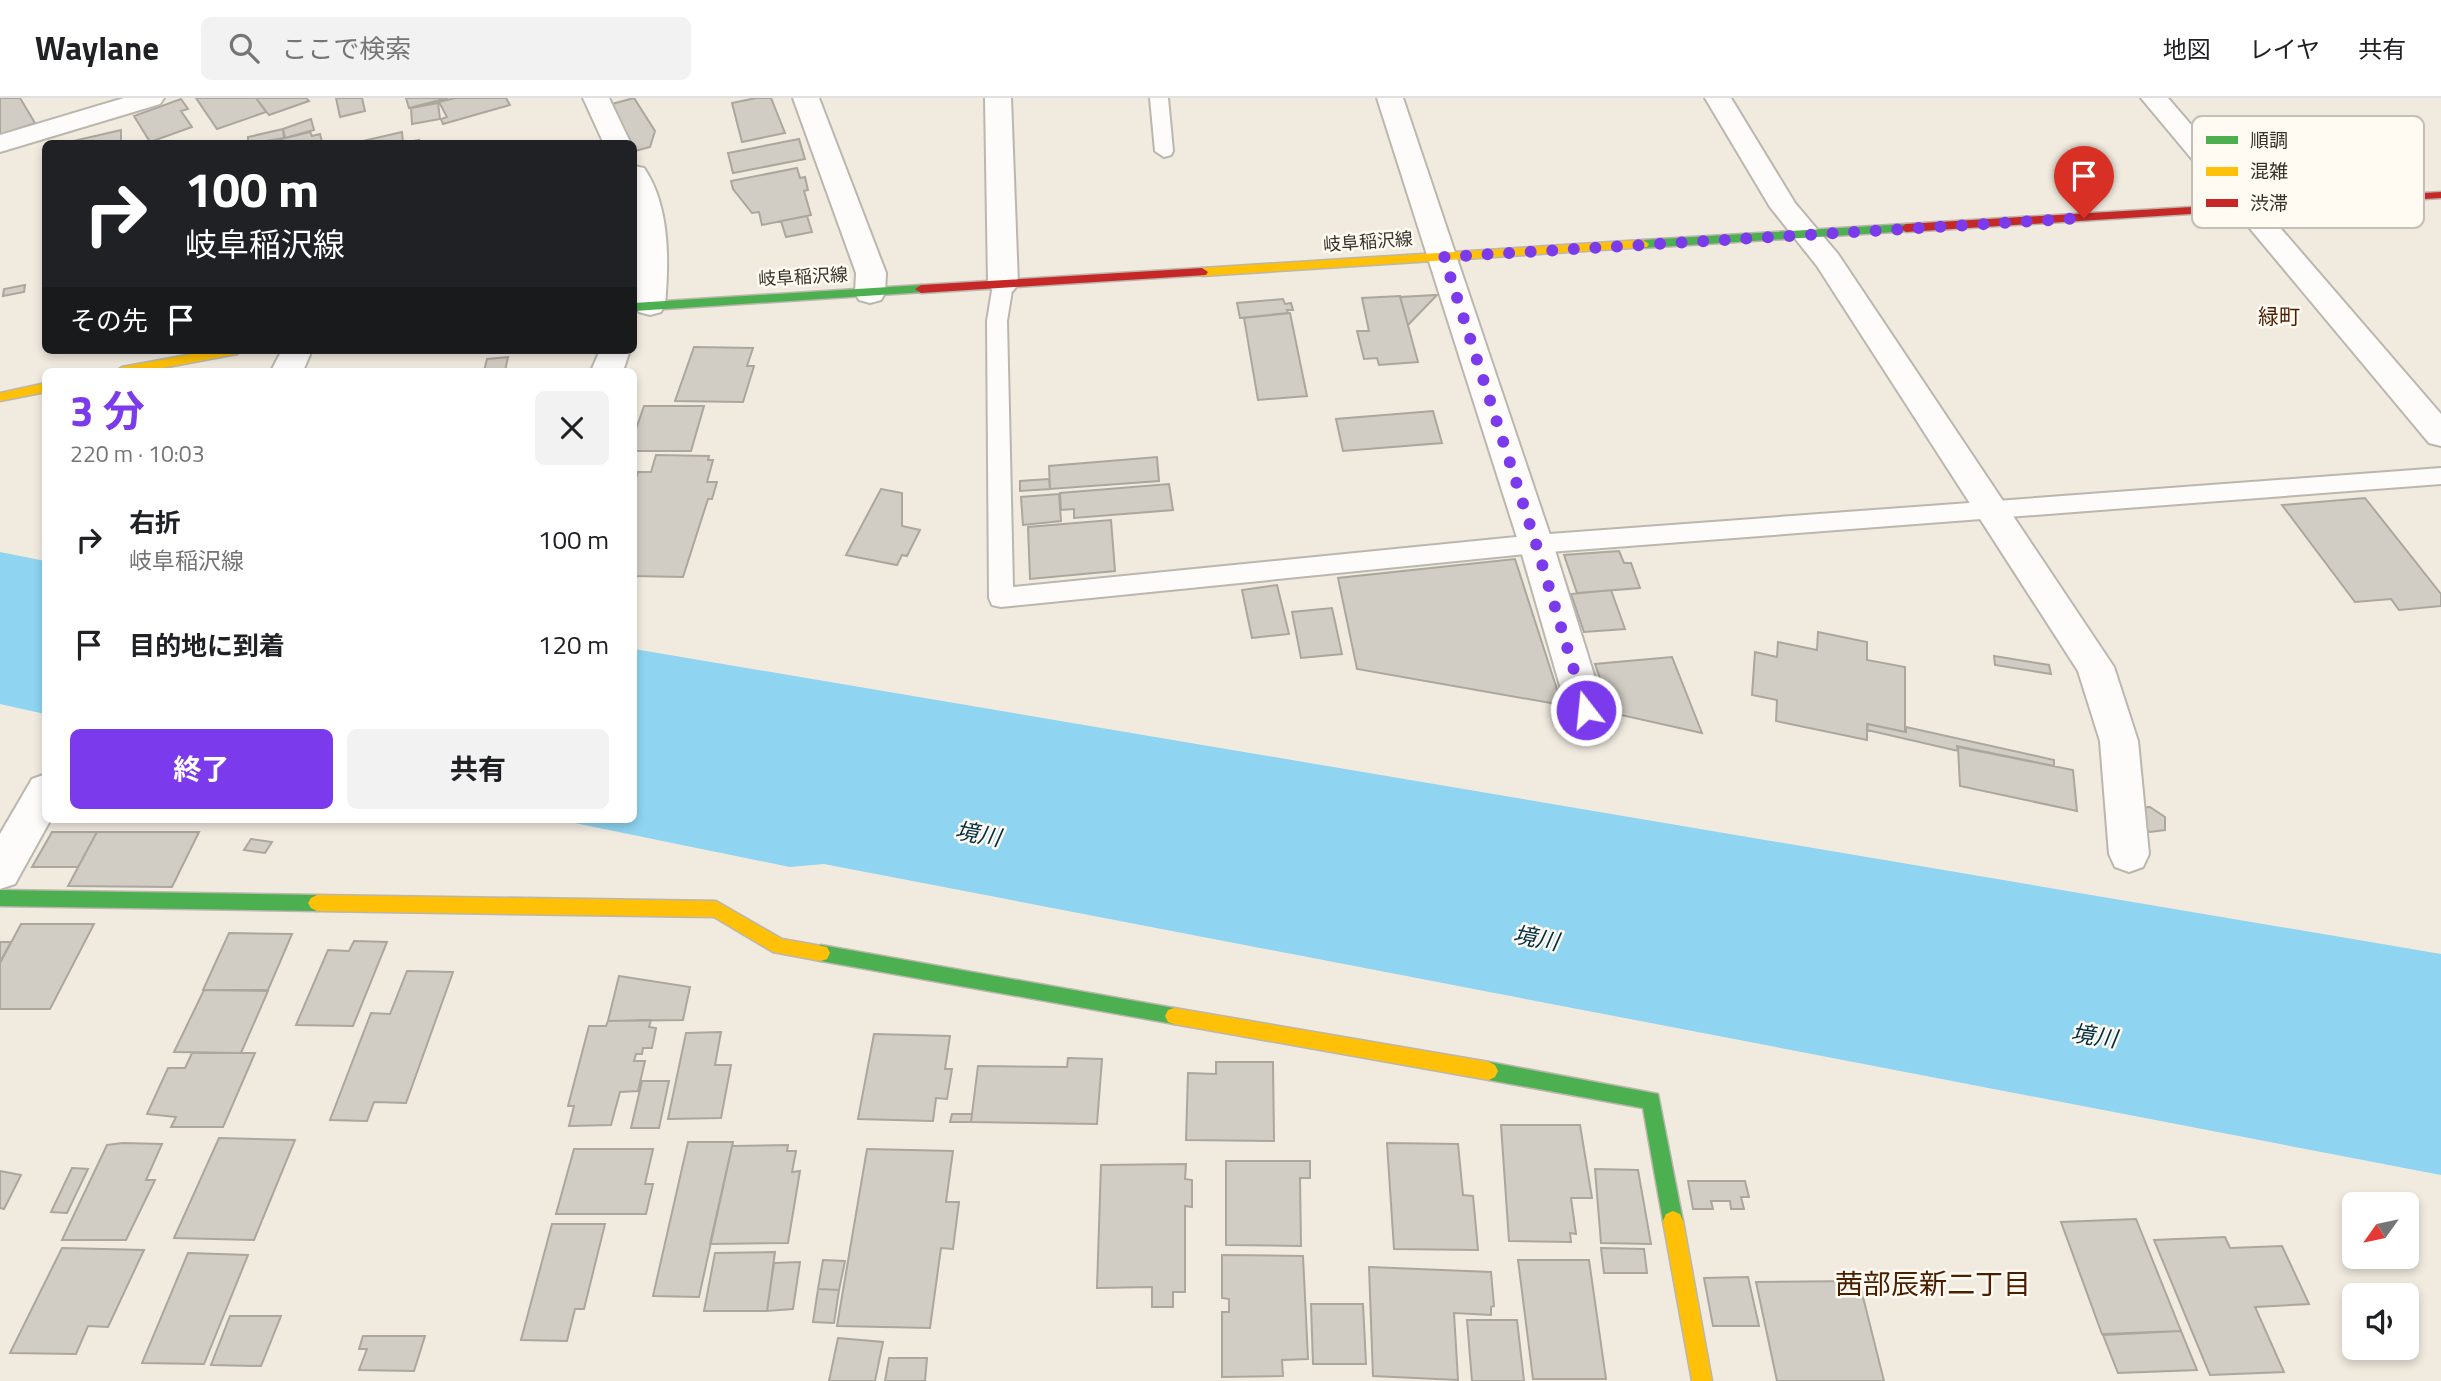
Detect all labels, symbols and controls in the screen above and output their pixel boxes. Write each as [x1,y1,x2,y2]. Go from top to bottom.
search box [201,17,691,80]
text: Waylane [35,23,159,73]
icon: search [225,29,263,67]
text: ここで検索 [281,29,411,68]
text: 地図 [2163,31,2211,67]
text: レイヤ [2249,31,2320,67]
text: 共有 [2358,31,2406,67]
legend [2192,116,2424,228]
text: 順調 [2250,125,2288,154]
pin [2054,146,2114,218]
text: 100 m [185,151,319,226]
text: 混雑 [2250,156,2288,185]
icon: arrive [2065,157,2103,195]
icon: right [70,168,161,259]
text: 渋滞 [2250,188,2288,217]
text: 岐阜稲沢線 [185,220,345,268]
street label: 岐阜稲沢線 [1322,225,1414,258]
street label: 岐阜稲沢線 [757,261,849,292]
district label: 緑町 [2258,300,2300,332]
text: その先 [70,301,148,340]
icon: arrive [162,301,200,339]
text: 3 分 [70,378,145,442]
button: close [535,391,609,465]
text: 220 m · 10:03 [70,436,205,471]
text: 右折 [129,503,181,542]
text: 100 m [538,520,609,559]
icon: right [70,521,108,559]
text: 岐阜稲沢線 [129,543,244,578]
text: 120 m [538,625,609,664]
icon: arrive [70,626,108,664]
text: 目的地に到着 [129,626,285,665]
position arrow [1549,673,1623,747]
button: 終了 [70,729,333,809]
button: 共有 [347,729,609,809]
water label: 境川 [952,812,1007,855]
water label: 境川 [1510,916,1565,959]
water label: 境川 [2069,1015,2122,1056]
north arrow [2342,1192,2418,1269]
map controls [2342,1192,2419,1360]
district label: 茜部辰新二丁目 [1835,1262,2031,1305]
button: sound [2342,1283,2419,1360]

